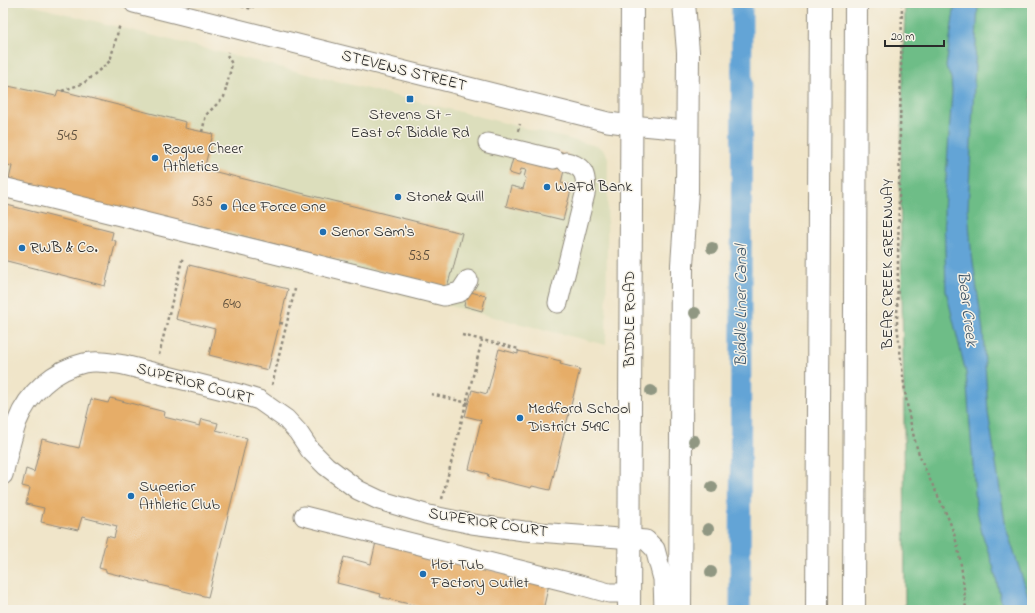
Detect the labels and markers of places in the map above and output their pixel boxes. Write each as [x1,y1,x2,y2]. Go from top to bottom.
marker: Stevens St - East of Biddle Rd [405,94,415,104]
place label: Stevens St - East of Biddle Rd [351,103,469,145]
place label: Rogue Cheer Athletics [163,137,243,179]
marker: Rogue Cheer Athletics [150,153,160,163]
place label: WaFd Bank [555,175,633,199]
marker: WaFd Bank [542,182,552,192]
place label: Stone& Quill [406,185,484,209]
marker: Stone& Quill [393,192,403,202]
place label: Ace Force One [232,195,327,219]
marker: Ace Force One [219,202,229,212]
place label: Senor Sam's [331,220,415,244]
marker: Senor Sam's [318,227,328,237]
place label: RWB & Co. [30,236,98,260]
marker: RWB & Co. [17,243,27,253]
place label: Medford School District 549C [527,397,631,439]
marker: Medford School District 549C [515,413,525,423]
place label: Superior Athletic Club [139,475,221,517]
marker: Superior Athletic Club [126,491,136,501]
place label: Hot Tub Factory Outlet [430,553,530,595]
marker: Hot Tub Factory Outlet [418,569,428,579]

